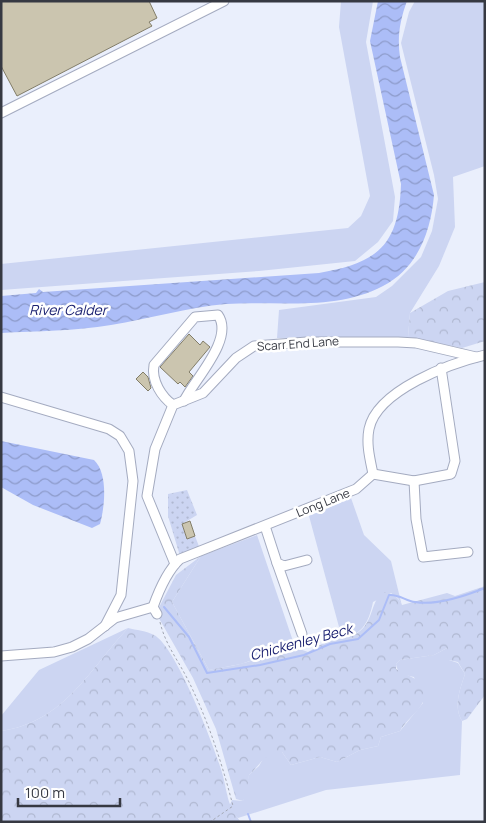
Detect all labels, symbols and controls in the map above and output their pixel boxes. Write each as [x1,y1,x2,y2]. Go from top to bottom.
water label: River Calder [29,300,109,319]
street label: Scarr End Lane [256,332,339,355]
street label: Long Lane [293,484,352,521]
water label: Chickenley Beck [248,618,356,664]
scale bar [18,776,120,808]
text: 100 m [25,782,65,803]

